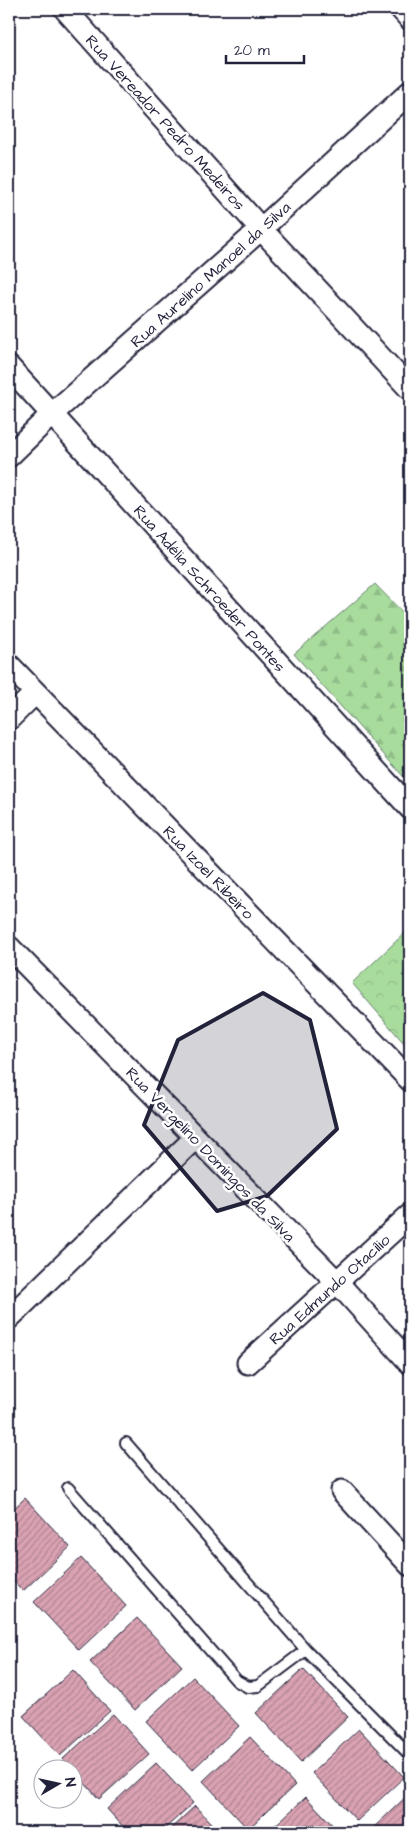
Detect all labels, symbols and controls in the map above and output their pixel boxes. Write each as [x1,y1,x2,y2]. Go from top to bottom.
street label: Rua Vereador Pedro Medeiros [80,30,250,215]
scale bar [226,32,304,64]
text: 20 m [234,40,270,61]
street label: Rua Aurelino Manoel da Silva [126,197,296,353]
street label: Rua Adélia Schroeder Pontes [128,500,290,677]
street label: Rua Izoel Ribeiro [158,821,259,924]
street label: Rua Vergelino Domingos da Silva [120,1062,300,1248]
street label: Rua Edmundo Otacílio [264,1229,395,1350]
north arrow [32,1758,82,1808]
text: N [59,1776,80,1788]

